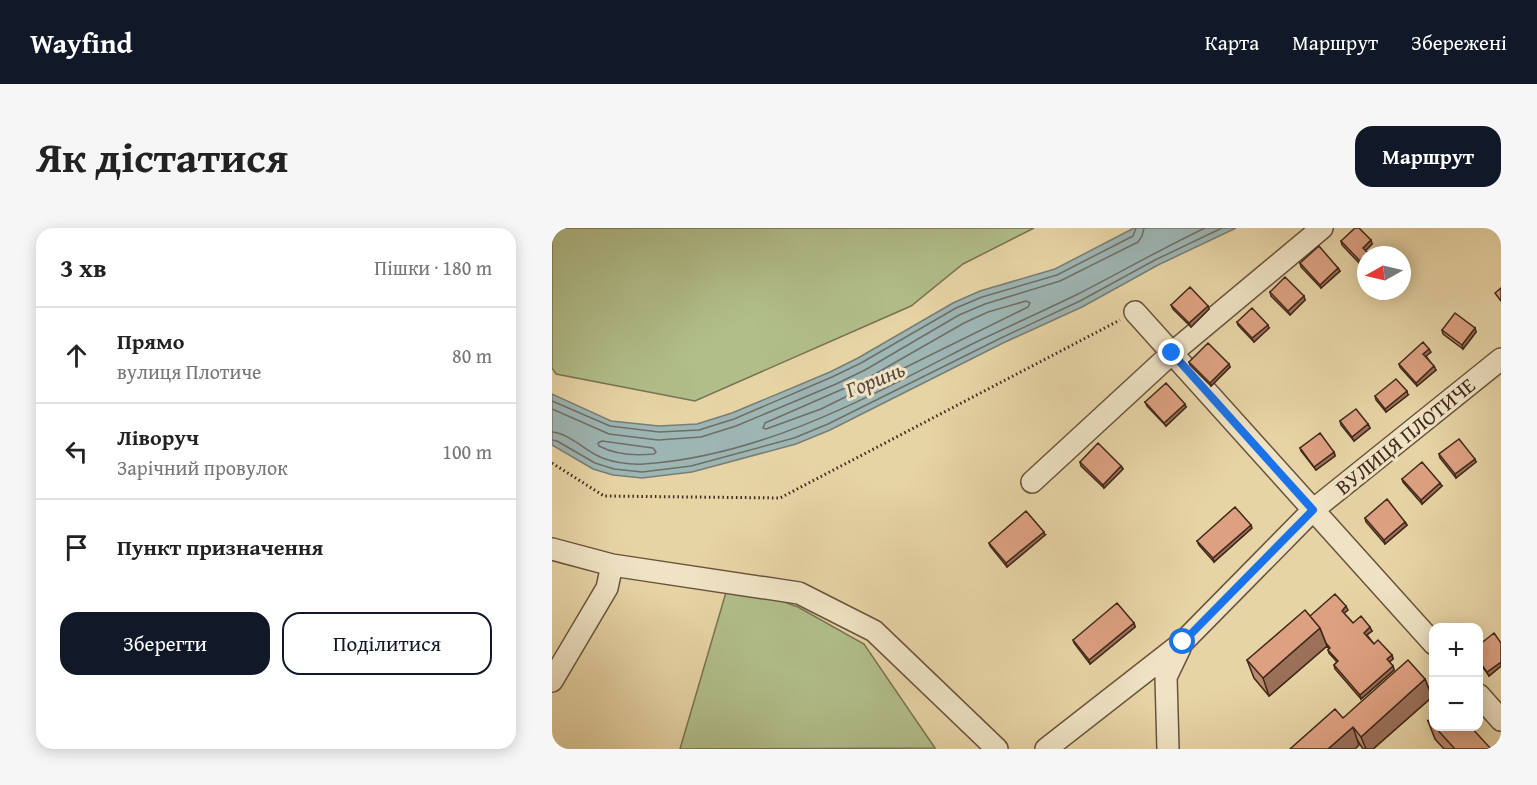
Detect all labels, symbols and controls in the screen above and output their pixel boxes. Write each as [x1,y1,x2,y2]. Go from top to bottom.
text: Wayfind [30,22,132,63]
text: Карта [1205,27,1259,58]
text: Маршрут [1292,27,1378,58]
text: Збережені [1411,27,1507,58]
text: Як дістатися [36,126,288,187]
button: Маршрут [1355,126,1501,187]
north arrow [1357,246,1411,300]
text: 3 хв [60,248,107,287]
text: Пішки · 180 m [374,253,492,282]
text: Прямо [117,325,184,357]
icon: ahead [60,339,93,372]
route end [1158,339,1184,365]
text: 80 m [452,341,492,370]
water label: Горинь [840,353,909,406]
text: вулиця Плотиче [117,357,262,386]
street label: ВУЛИЦЯ ПЛОТИЧЕ [1329,370,1482,502]
text: Ліворуч [117,421,199,453]
icon: left [60,435,93,468]
text: 100 m [442,437,492,466]
text: Зарічний провулок [117,453,288,482]
icon: arrive [60,531,93,564]
text: Пункт призначення [117,531,323,563]
button: Зберегти [60,612,270,675]
button: Поділитися [282,612,492,675]
map controls [1429,623,1483,731]
button: + [1429,623,1483,677]
route start [1169,628,1195,654]
button: − [1429,677,1483,731]

